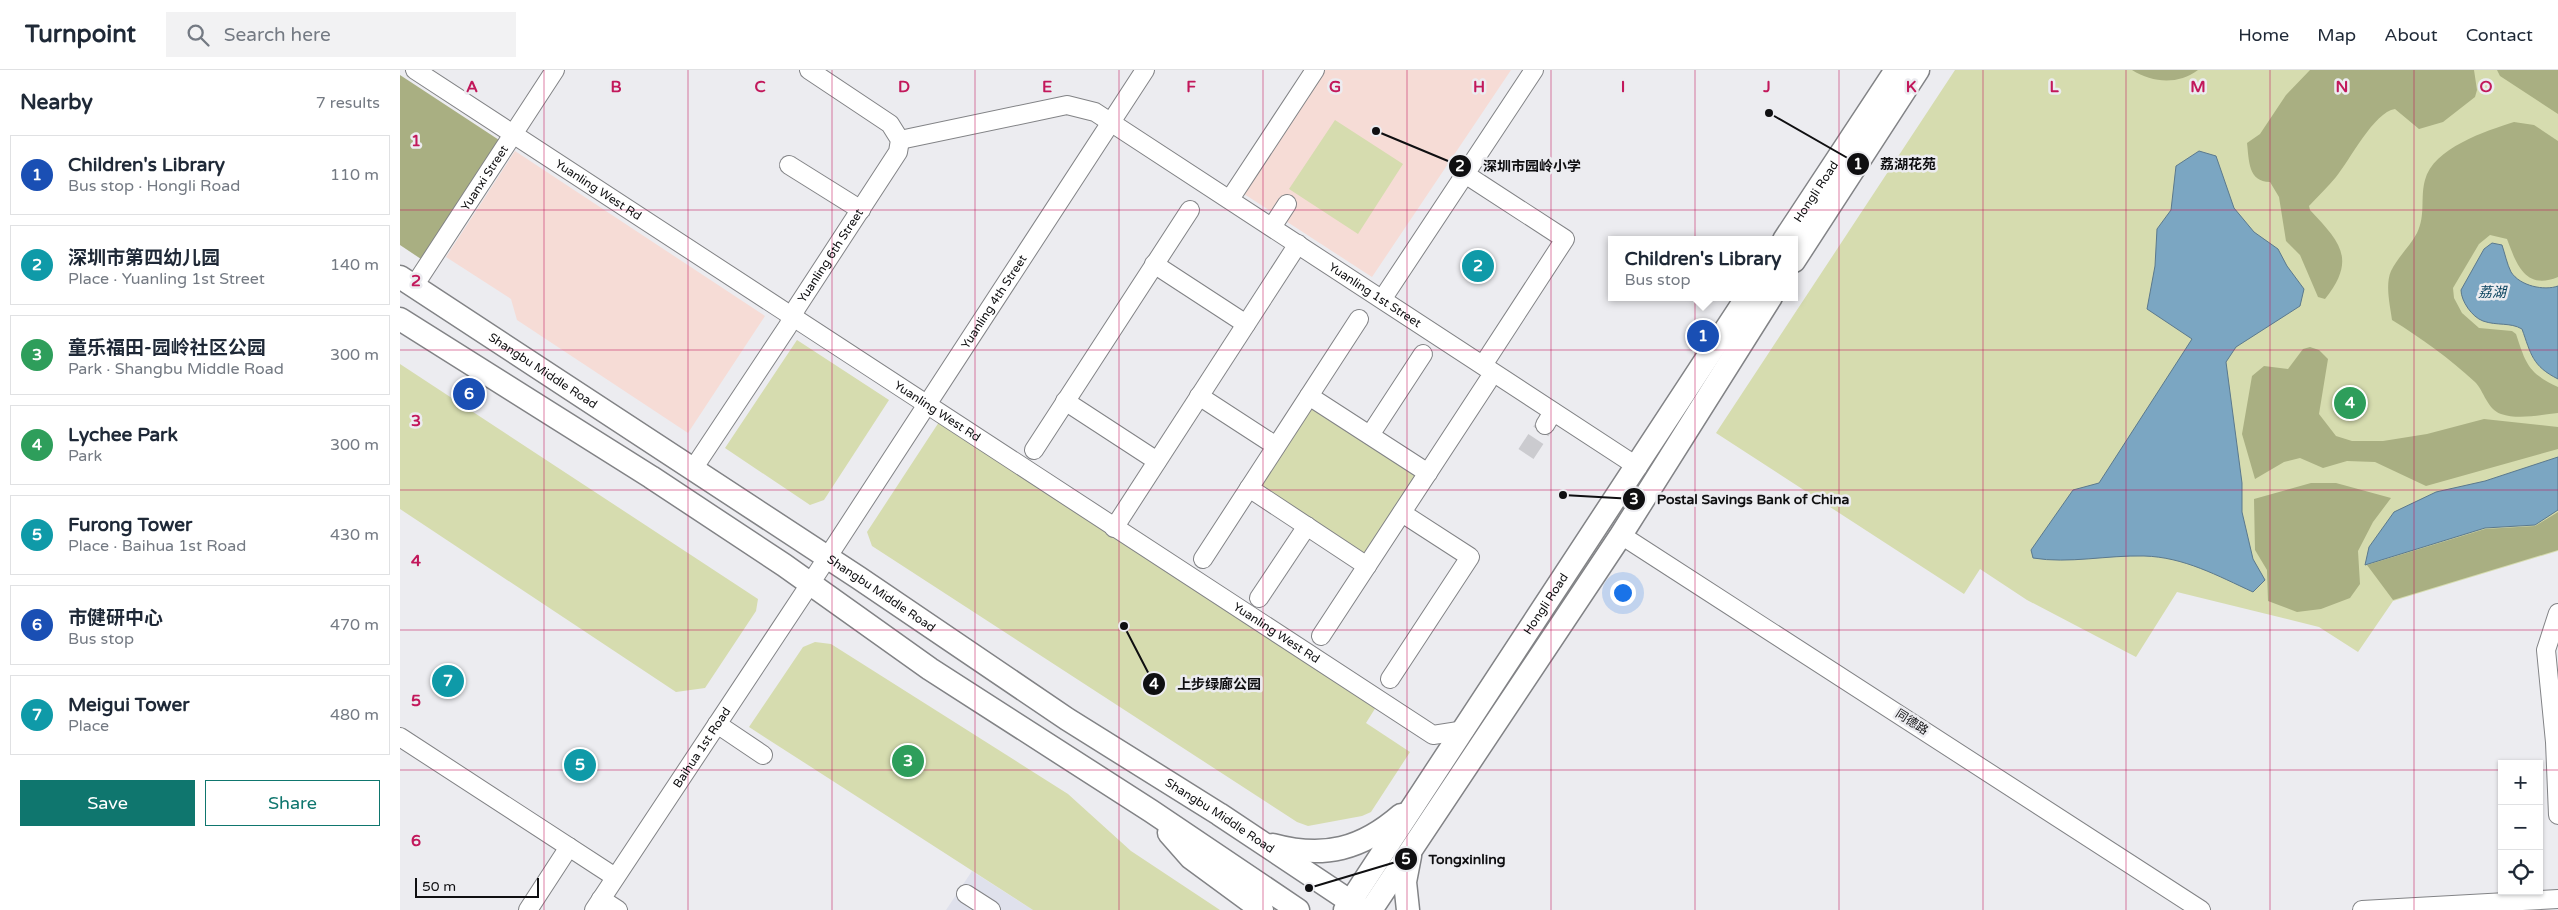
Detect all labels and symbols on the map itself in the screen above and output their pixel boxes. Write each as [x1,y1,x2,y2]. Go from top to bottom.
text: A [466,77,478,97]
text: B [610,77,622,97]
text: C [754,77,766,97]
text: D [898,77,910,97]
text: E [1042,77,1052,97]
text: F [1186,77,1196,97]
text: G [1329,77,1341,97]
text: H [1473,77,1485,97]
text: I [1621,77,1625,97]
text: J [1762,77,1771,97]
text: K [1906,77,1917,97]
text: L [2049,77,2059,97]
text: M [2190,77,2206,97]
text: N [2336,77,2348,97]
text: O [2480,77,2493,97]
text: 1 [411,131,421,151]
street label: Yuanxi Street [458,142,511,213]
callout: 荔湖花苑 [1845,150,1946,179]
callout: 深圳市园岭小学 [1448,152,1591,181]
text: 1 [1853,155,1863,173]
text: 荔湖花苑 [1880,156,1936,173]
street label: Yuanling West Rd [553,157,644,223]
text: 2 [1455,157,1465,175]
text: 深圳市园岭小学 [1483,158,1581,175]
street label: Hongli Road [1791,158,1841,225]
street label: Yuanling 6th Street [795,206,866,305]
pin: 2 [1462,247,1494,285]
street label: Yuanling 4th Street [958,252,1030,351]
street label: Yuanling 1st Street [1326,260,1424,331]
text: 2 [411,271,421,291]
water label: 荔湖 [2478,284,2508,301]
pin: 1 [1687,317,1719,355]
street label: Shangbu Middle Road [486,330,600,411]
pin: 6 [453,375,485,413]
street label: Yuanling West Rd [892,378,983,445]
pin: 4 [2334,384,2366,422]
text: 3 [411,411,421,431]
callout: Postal Savings Bank of China [1622,484,1859,513]
text: 3 [1629,490,1639,508]
text: Postal Savings Bank of China [1657,491,1849,508]
text: 4 [411,551,421,571]
street label: Shangbu Middle Road [825,552,938,635]
street label: Hongli Road [1521,571,1571,637]
your location [1610,580,1636,606]
street label: Yuanling West Rd [1231,599,1322,666]
pin: 7 [432,662,464,700]
callout: 上步绿廊公园 [1142,669,1271,698]
text: 4 [1149,675,1159,693]
text: 上步绿廊公园 [1177,676,1261,693]
text: 5 [411,691,421,711]
street label: Baihua 1st Road [670,705,733,790]
street label: 同德路 [1893,706,1931,738]
pin: 3 [892,742,924,780]
pin: 5 [564,746,596,784]
street label: Shangbu Middle Road [1163,775,1277,856]
text: 6 [411,831,421,851]
callout: Tongxinling [1393,845,1515,874]
text: 5 [1401,850,1411,868]
text: Tongxinling [1427,851,1506,868]
scale bar [415,875,539,898]

